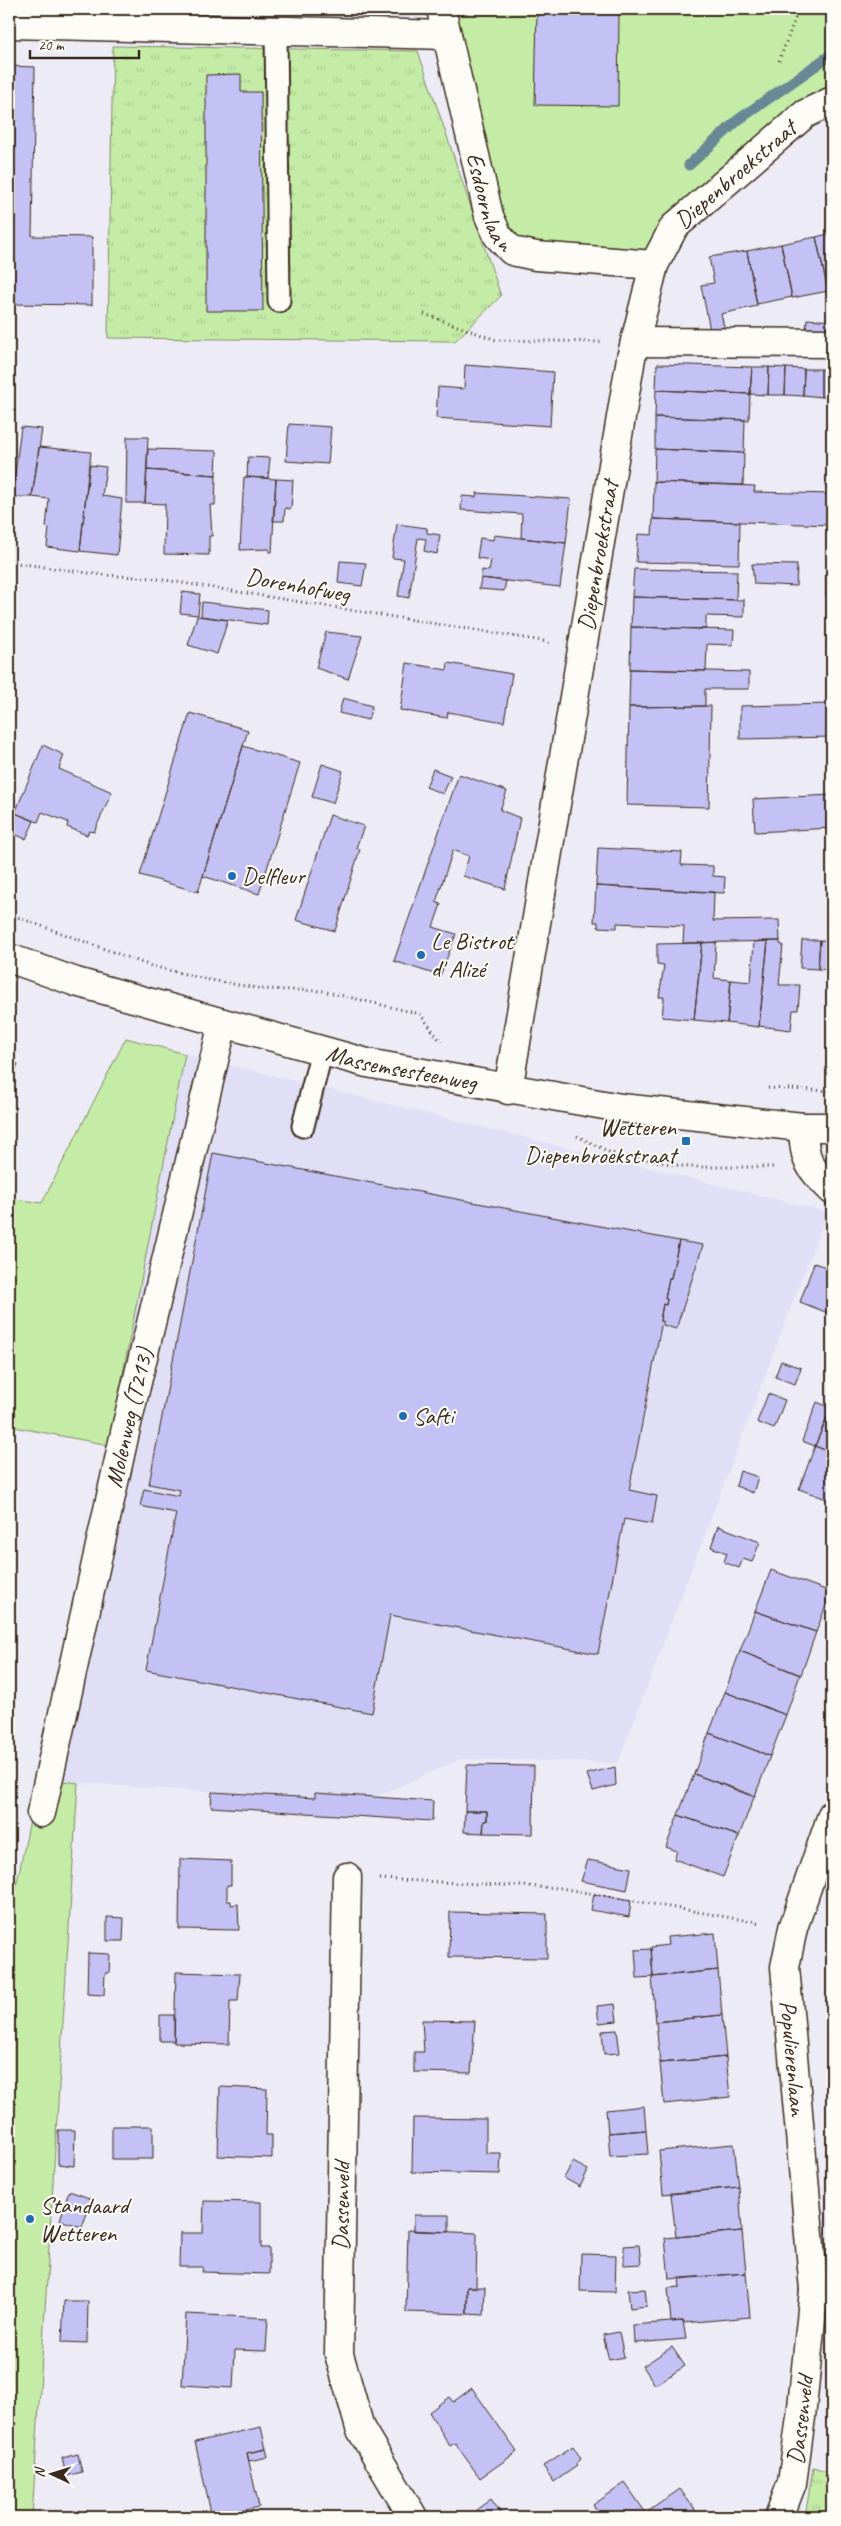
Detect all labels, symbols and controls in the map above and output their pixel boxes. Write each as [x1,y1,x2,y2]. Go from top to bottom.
scale bar [30,28,139,60]
text: 20 m [38,36,65,55]
street label: Diepenbroekstraat [668,111,805,235]
street label: Esdoornlaan [460,150,520,258]
street label: Diepenbroekstraat [570,475,626,633]
street label: Dorenhofweg [244,561,354,609]
place label: Delfleur [242,861,307,891]
marker: Delfleur [226,870,238,882]
place label: Le Bistrot d' Alizé [431,926,515,984]
marker: Le Bistrot d' Alizé [415,949,427,961]
street label: Massemsesteenweg [323,1037,481,1097]
place label: Wetteren Diepenbroekstraat [525,1112,679,1170]
marker: Wetteren Diepenbroekstraat [680,1135,692,1147]
street label: Molenweg (T213) [98,1344,160,1490]
place label: Safti [413,1401,456,1431]
marker: Safti [397,1410,409,1422]
street label: Populierenlaan [773,1999,813,2118]
street label: Dassenveld [325,2158,357,2251]
place label: Standaard Wetteren [40,2190,132,2248]
marker: Standaard Wetteren [24,2213,36,2225]
street label: Dassenveld [780,2371,820,2466]
north arrow [28,2448,78,2498]
text: N [31,2466,48,2478]

